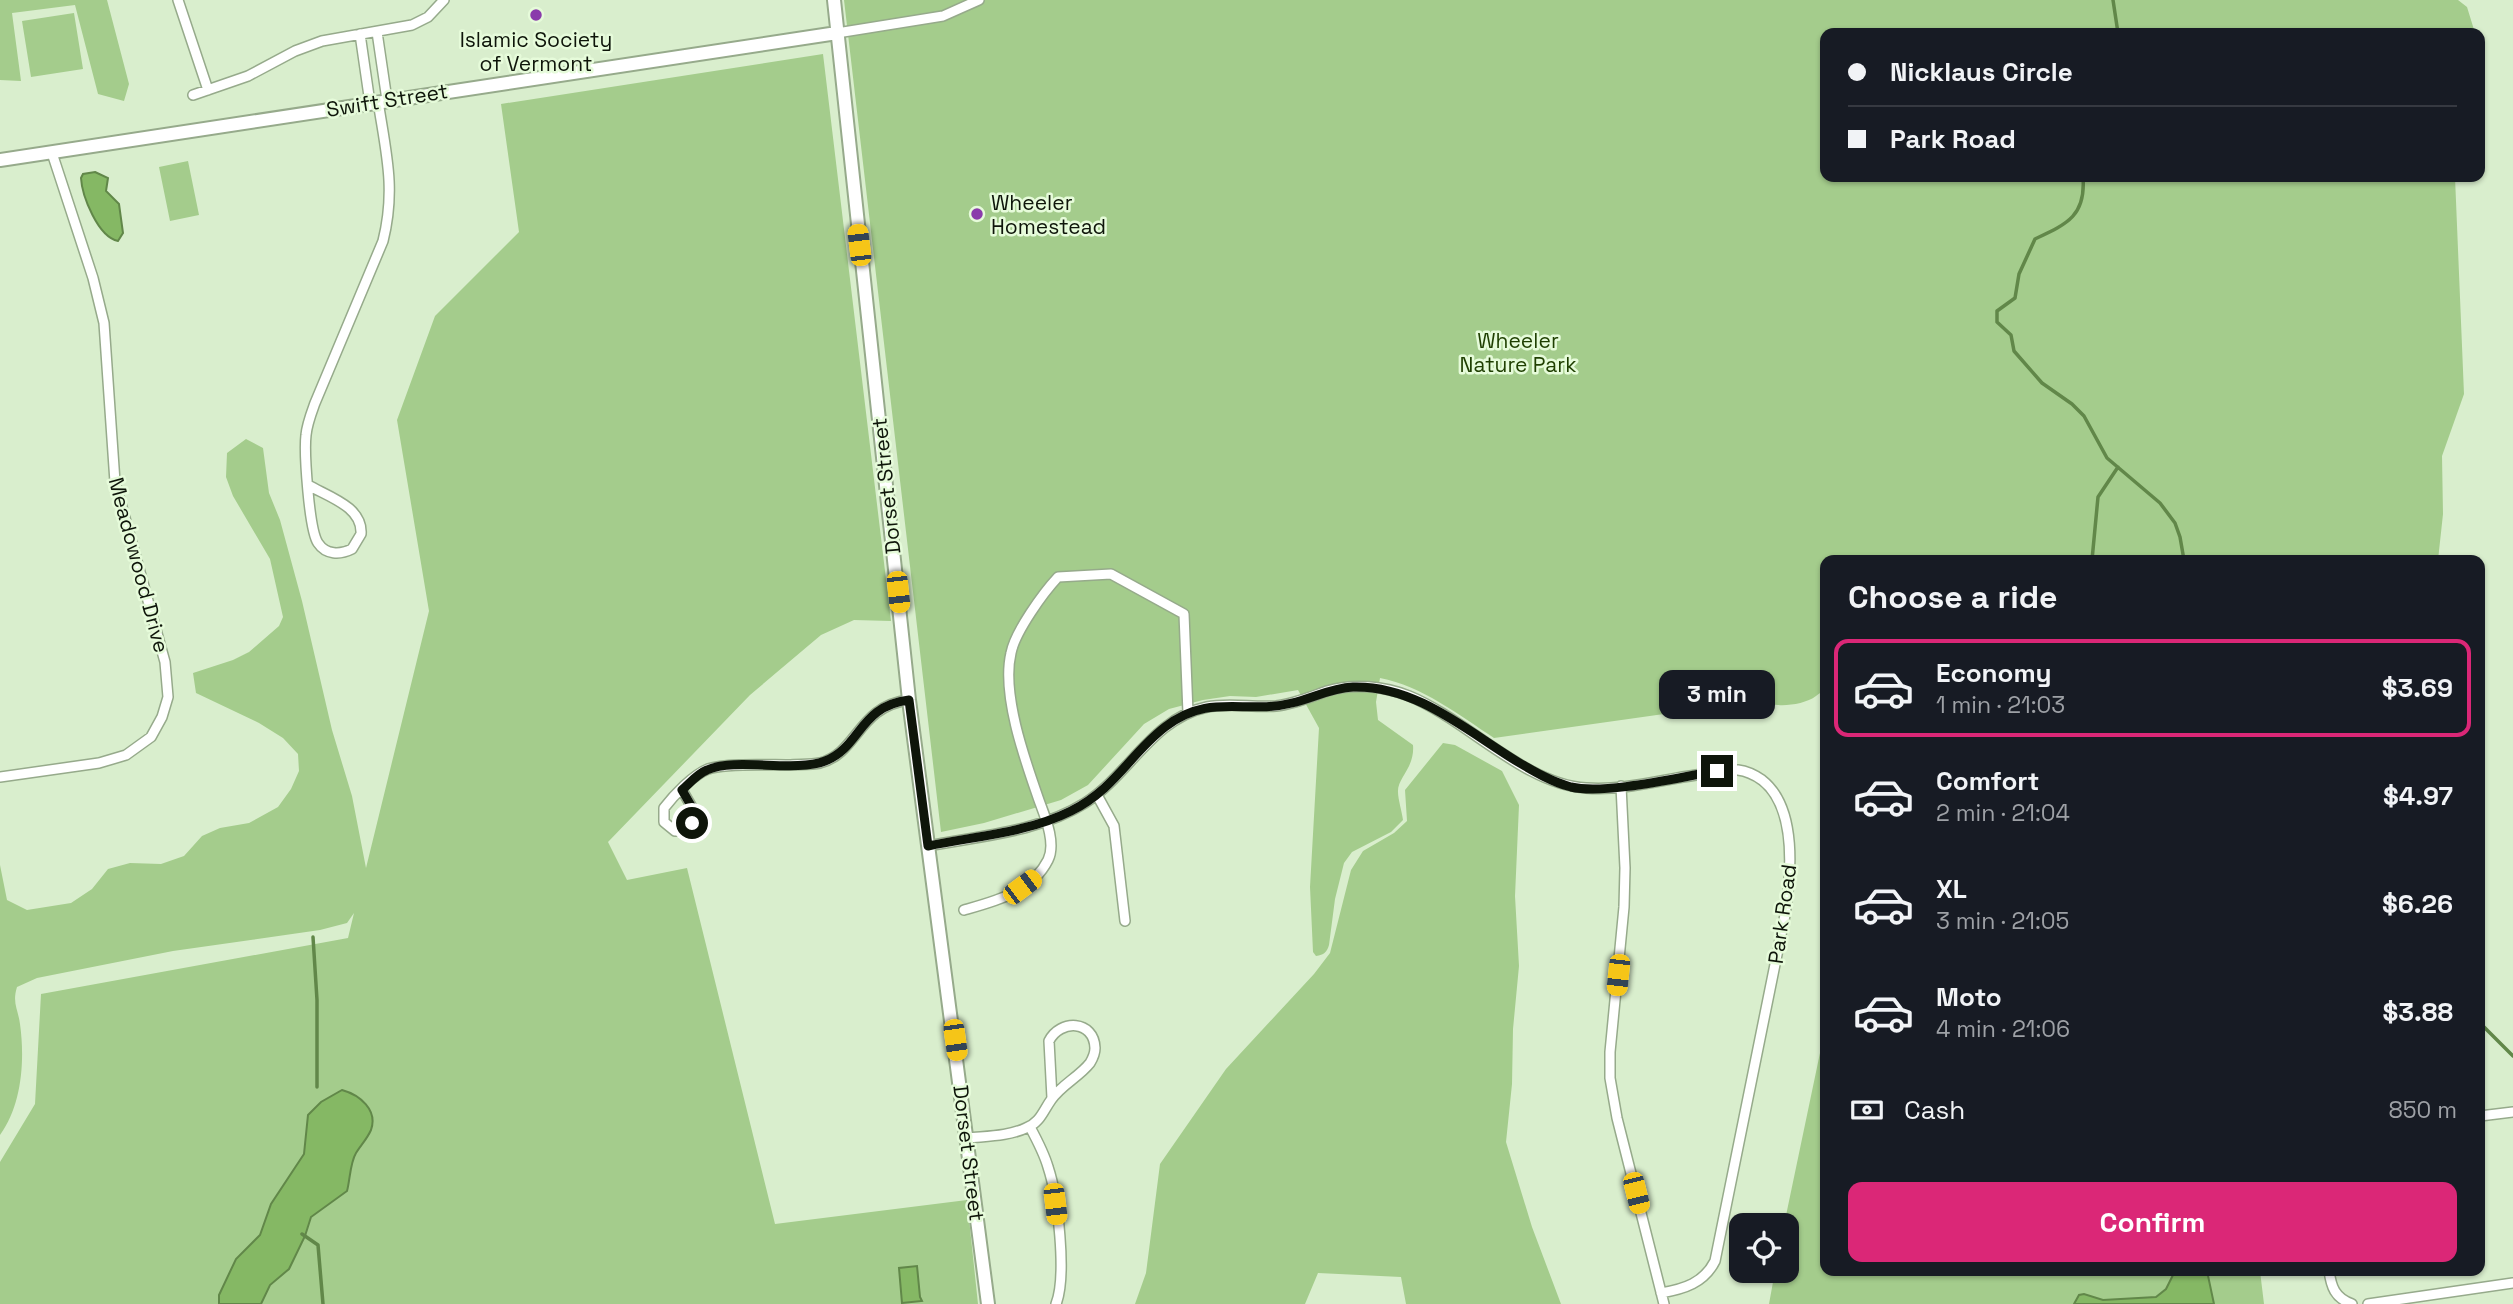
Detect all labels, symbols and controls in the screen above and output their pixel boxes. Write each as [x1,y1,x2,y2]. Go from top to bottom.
marker: Islamic Society of Vermont [528,7,544,23]
place label: Islamic Society of Vermont [460,26,612,77]
text: Nicklaus Circle [1890,55,2073,89]
street label: Swift Street [324,77,450,123]
text: Park Road [1890,122,2016,156]
place label: Wheeler Homestead [991,189,1106,240]
marker: Wheeler Homestead [969,206,985,222]
car [847,223,872,267]
park label: Wheeler Nature Park [1460,327,1576,378]
street label: Dorset Street [865,416,907,556]
street label: Meadowood Drive [103,474,175,656]
car [886,570,911,614]
text: Choose a ride [1848,577,2058,617]
text: Economy [1936,656,2052,690]
icon: car [1852,657,1915,720]
callout: 3 min [1659,670,1775,718]
text: $3.69 [2382,671,2453,705]
text: 3 min [1687,679,1747,709]
text: 1 min · 21:03 [1936,690,2065,720]
route end [1701,755,1733,787]
text: Comfort [1936,764,2039,798]
icon: car [1852,765,1915,828]
text: $4.97 [2383,779,2453,813]
text: 2 min · 21:04 [1936,798,2070,828]
route start [676,807,708,839]
street label: Park Road [1762,862,1802,966]
car [999,866,1046,908]
text: XL [1936,872,1967,906]
icon: car [1852,873,1915,936]
text: $6.26 [2382,887,2453,921]
text: 3 min · 21:05 [1936,906,2069,936]
car [1606,953,1631,997]
text: Moto [1936,980,2002,1014]
icon: car [1852,981,1915,1044]
text: $3.88 [2382,995,2453,1029]
text: 4 min · 21:06 [1936,1014,2070,1044]
car [942,1018,969,1062]
street label: Dorset Street [947,1083,991,1223]
icon: cash [1848,1091,1886,1129]
text: Cash [1904,1093,1965,1127]
text: 850 m [2388,1095,2457,1125]
car [1621,1170,1652,1216]
car [1043,1182,1068,1226]
button: Confirm [1848,1182,2457,1262]
map controls [1729,1213,1799,1283]
button: locate [1729,1213,1799,1283]

